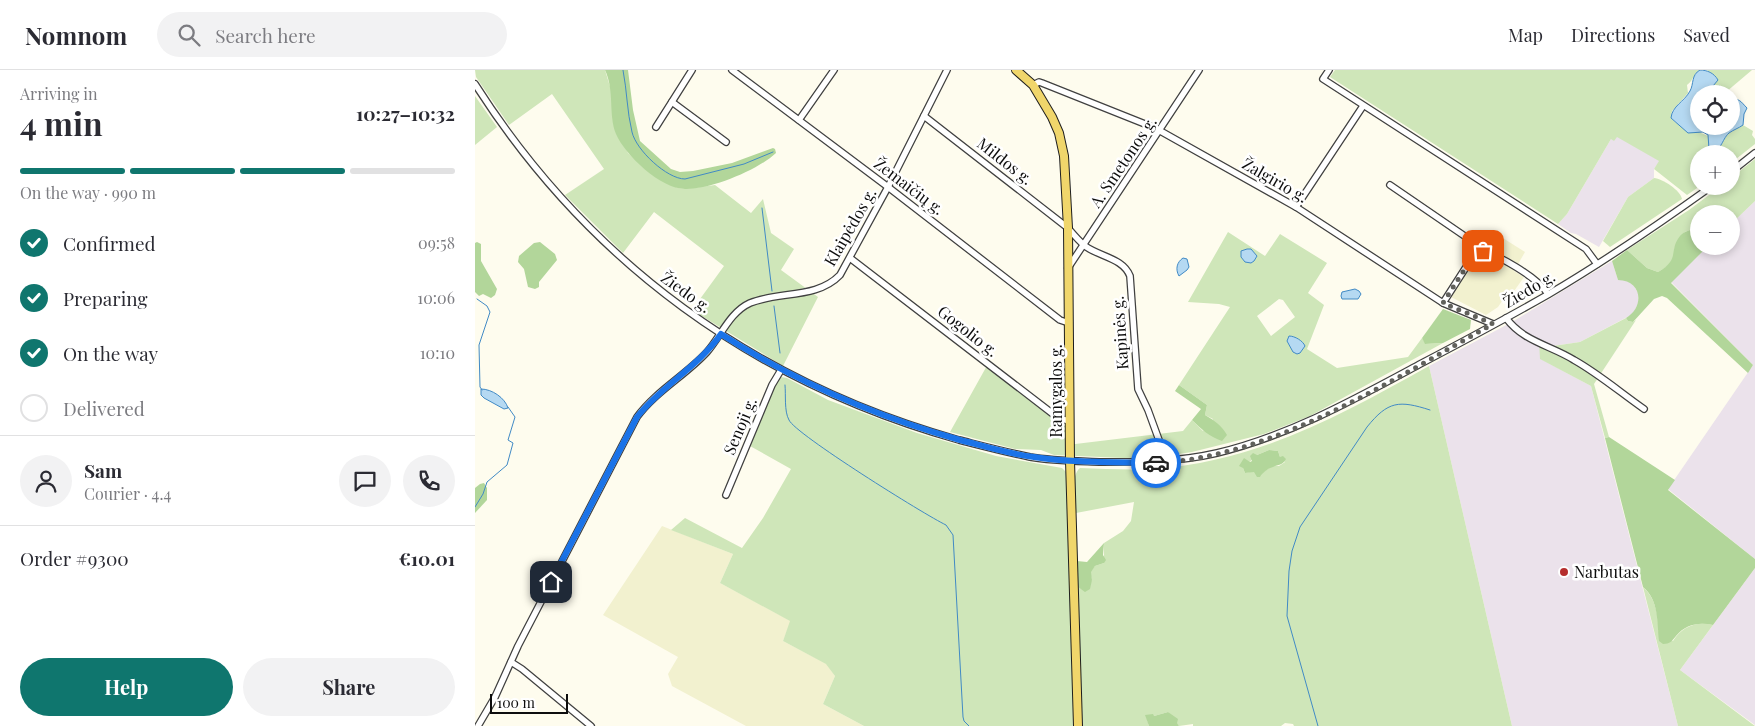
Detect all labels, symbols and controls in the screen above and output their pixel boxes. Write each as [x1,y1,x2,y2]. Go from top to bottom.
search box [157,12,507,57]
text: Nomnom [25,19,127,51]
icon: search [175,21,203,49]
text: Search here [215,22,316,48]
text: Map [1508,23,1543,47]
text: Directions [1571,23,1655,47]
text: Saved [1683,23,1730,47]
text: Arriving in [20,83,98,104]
map controls [1690,85,1740,255]
button: locate [1690,85,1740,135]
text: 10:27–10:32 [356,100,455,126]
text: 4 min [20,101,103,144]
street label: A. Smetonos g. [1084,112,1161,212]
street label: Mildos g. [973,132,1037,189]
button: + [1690,145,1740,195]
street label: Žemaičių g. [870,152,949,219]
street label: Žalgirio g. [1239,152,1312,207]
text: On the way · 990 m [20,182,156,203]
street label: Klaipėdos g. [819,184,880,270]
button: − [1690,205,1740,255]
icon: check [20,229,48,257]
text: Confirmed [63,230,156,256]
pin [1462,230,1504,272]
text: 09:58 [418,232,455,253]
icon: bag [1469,237,1497,265]
street label: Žiedo g. [1499,265,1559,312]
street label: Žiedo g. [657,266,715,317]
icon: check [20,284,48,312]
text: Preparing [63,285,148,311]
text: 10:06 [417,287,455,308]
street label: Kapinės g. [1106,296,1133,371]
street label: Gogolio g. [934,300,1003,361]
icon: check [20,339,48,367]
text: On the way [63,340,158,366]
text: 10:10 [420,342,455,363]
street label: Ramygalos g. [1045,344,1066,438]
street label: Senoji g. [718,394,761,458]
text: Delivered [63,395,145,421]
courier [1131,438,1181,488]
icon: car [1142,449,1170,477]
button: person [20,455,72,507]
button: chat [339,455,391,507]
button: phone [403,455,455,507]
text: Sam [84,457,122,483]
text: Courier · 4.4 [84,483,171,504]
text: Order #9300 [20,545,129,571]
text: €10.01 [399,545,455,571]
pin [530,561,572,603]
place label: Narbutas [1574,561,1639,582]
marker: Narbutas [1558,566,1570,578]
icon: home [537,568,565,596]
button: Help [20,658,233,716]
button: Share [243,658,455,716]
scale bar [490,691,567,714]
text: 100 m [497,693,535,712]

